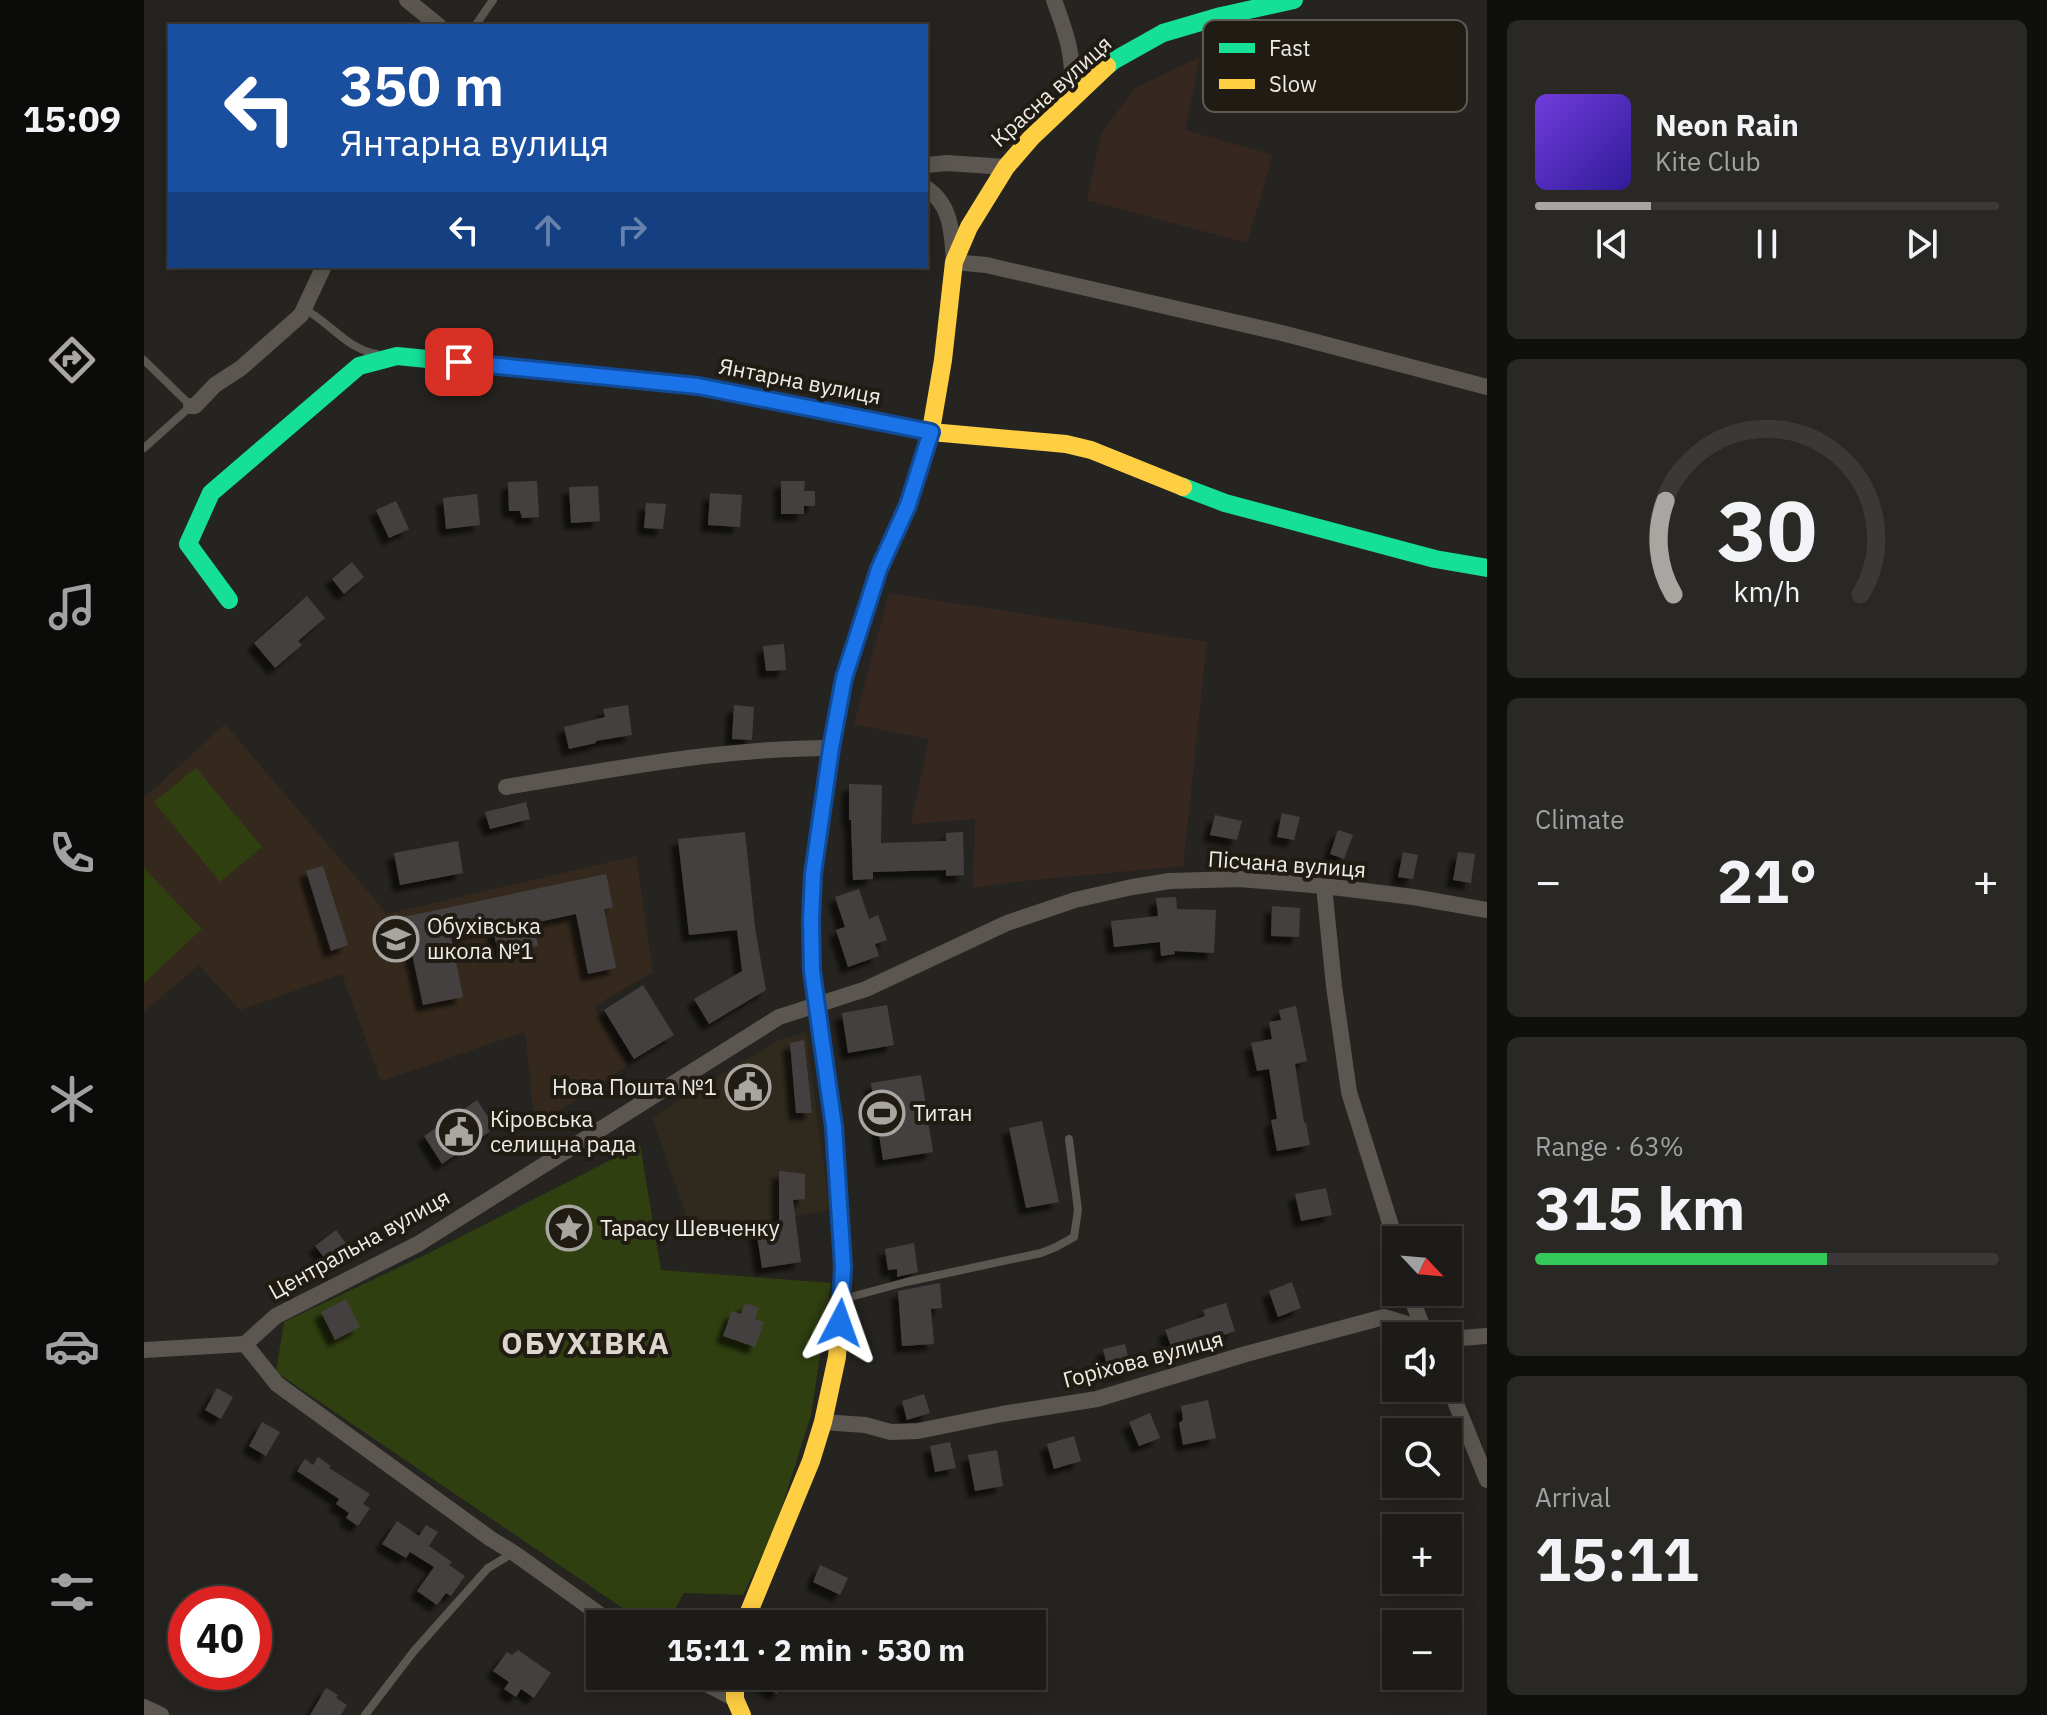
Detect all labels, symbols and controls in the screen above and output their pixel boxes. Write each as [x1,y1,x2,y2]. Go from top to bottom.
legend [1203,20,1467,112]
street label: Красна вулиця [984,29,1117,153]
text: Fast [1269,33,1310,62]
text: 350 m [340,49,504,121]
icon: left [208,56,312,160]
text: Slow [1269,69,1317,98]
text: 15:09 [23,95,121,142]
text: Neon Rain [1655,105,1799,144]
text: Янтарна вулиця [340,119,609,166]
text: Kite Club [1655,144,1760,178]
icon: left [442,208,486,252]
icon: ahead [526,208,570,252]
icon: right [610,208,654,252]
icon: previous [1590,222,1634,266]
icon: pause [1745,222,1789,266]
icon: next [1900,222,1944,266]
pin [425,328,493,396]
icon: directions [44,332,100,388]
icon: arrive [437,340,481,384]
street label: Янтарна вулиця [717,351,884,410]
text: 30 [1717,475,1817,583]
text: km/h [1733,573,1801,610]
icon: music [44,579,100,635]
text: Climate [1535,802,1625,836]
icon: phone [44,825,100,881]
text: 21° [1717,841,1817,920]
street label: Пісчана вулиця [1207,844,1367,883]
text: − [1535,852,1561,909]
text: + [1973,852,1999,909]
place label: Обухівська школа №1 [427,911,541,965]
school or university icon: Обухівська школа №1 [372,915,420,963]
public building icon: Нова Пошта №1 [724,1063,772,1111]
icon: climate [44,1071,100,1127]
place label: Нова Пошта №1 [552,1072,717,1101]
sports icon: Титан [858,1089,906,1137]
place label: Титан [913,1098,972,1127]
place label: Кіровська селищна рада [490,1104,637,1158]
public building icon: Кіровська селищна рада [435,1108,483,1156]
text: Range · 63% [1535,1129,1684,1163]
text: 315 km [1535,1168,1745,1247]
street label: Центральна вулиця [263,1182,455,1305]
place icon: Тарасу Шевченку [545,1204,593,1252]
place label: Тарасу Шевченку [600,1213,780,1242]
north arrow [1382,1226,1462,1306]
map controls [1382,1226,1462,1690]
position arrow [798,1281,882,1365]
icon: car [44,1318,100,1374]
button: sound [1382,1322,1462,1402]
district label: ОБУХІВКА [501,1323,671,1362]
street label: Горіхова вулиця [1060,1323,1226,1394]
button: search [1382,1418,1462,1498]
text: Arrival [1535,1480,1611,1514]
button: + [1382,1514,1462,1594]
text: 15:11 [1535,1519,1699,1598]
icon: filters [44,1564,100,1620]
speed limit sign: 40 [168,1586,272,1690]
button: − [1382,1610,1462,1690]
text: 15:11 · 2 min · 530 m [667,1630,965,1669]

